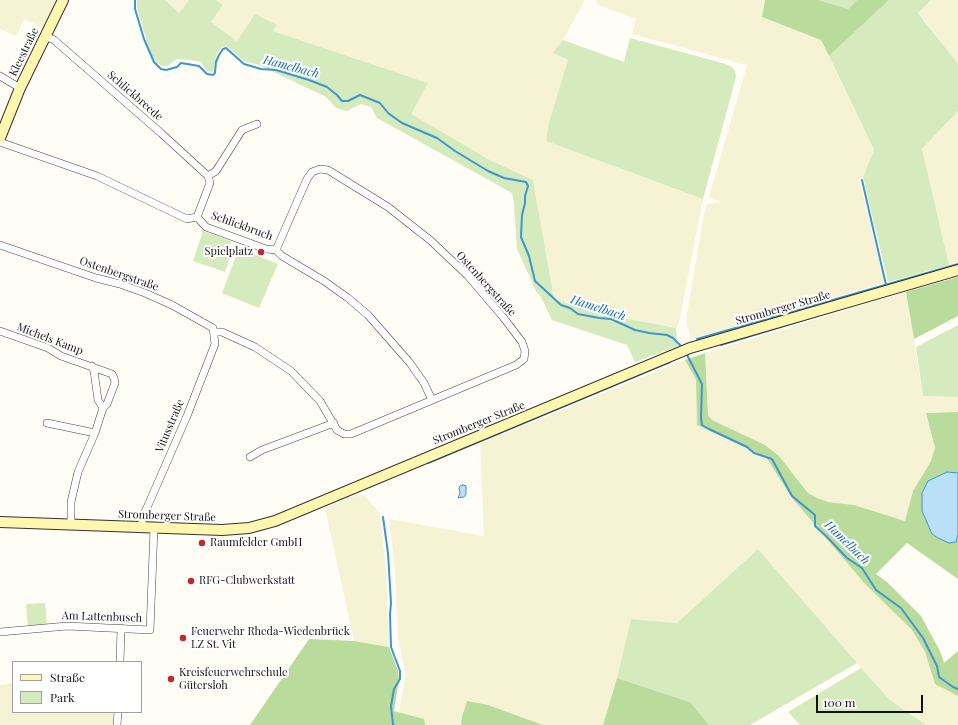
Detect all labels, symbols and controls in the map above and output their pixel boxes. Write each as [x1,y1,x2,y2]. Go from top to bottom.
street label: Kleestraße [7,25,41,79]
water label: Hamelbach [262,53,320,81]
street label: Schlickbreede [105,68,165,124]
street label: Schlickbruch [209,209,275,243]
place label: Spielplatz [205,245,253,259]
marker: Spielplatz [256,247,266,257]
street label: Ostenbergstraße [453,249,519,319]
street label: Ostenbergstraße [78,254,160,294]
street label: Stromberger Straße [734,288,832,328]
water label: Hamelbach [569,292,627,324]
street label: Michels Kamp [15,320,85,358]
street label: Vitusstraße [153,398,187,454]
street label: Stromberger Straße [431,399,527,447]
street label: Stromberger Straße [118,508,216,524]
water label: Hamelbach [821,518,873,568]
place label: Raumfelder GmbH [210,536,302,550]
marker: Raumfelder GmbH [197,538,207,548]
place label: RFG-Clubwerkstatt [199,574,295,588]
marker: RFG-Clubwerkstatt [186,576,196,586]
street label: Am Lattenbusch [62,609,142,625]
place label: Feuerwehr Rheda-Wiedenbrück LZ St. Vit [191,625,350,651]
marker: Feuerwehr Rheda-Wiedenbrück LZ St. Vit [178,633,188,643]
legend [12,661,142,713]
place label: Kreisfeuerwehrschule Gütersloh [179,666,287,692]
text: Straße [50,669,85,685]
marker: Kreisfeuerwehrschule Gütersloh [166,674,176,684]
scale bar [818,687,925,713]
text: Park [50,689,75,705]
text: 100 m [823,694,855,710]

